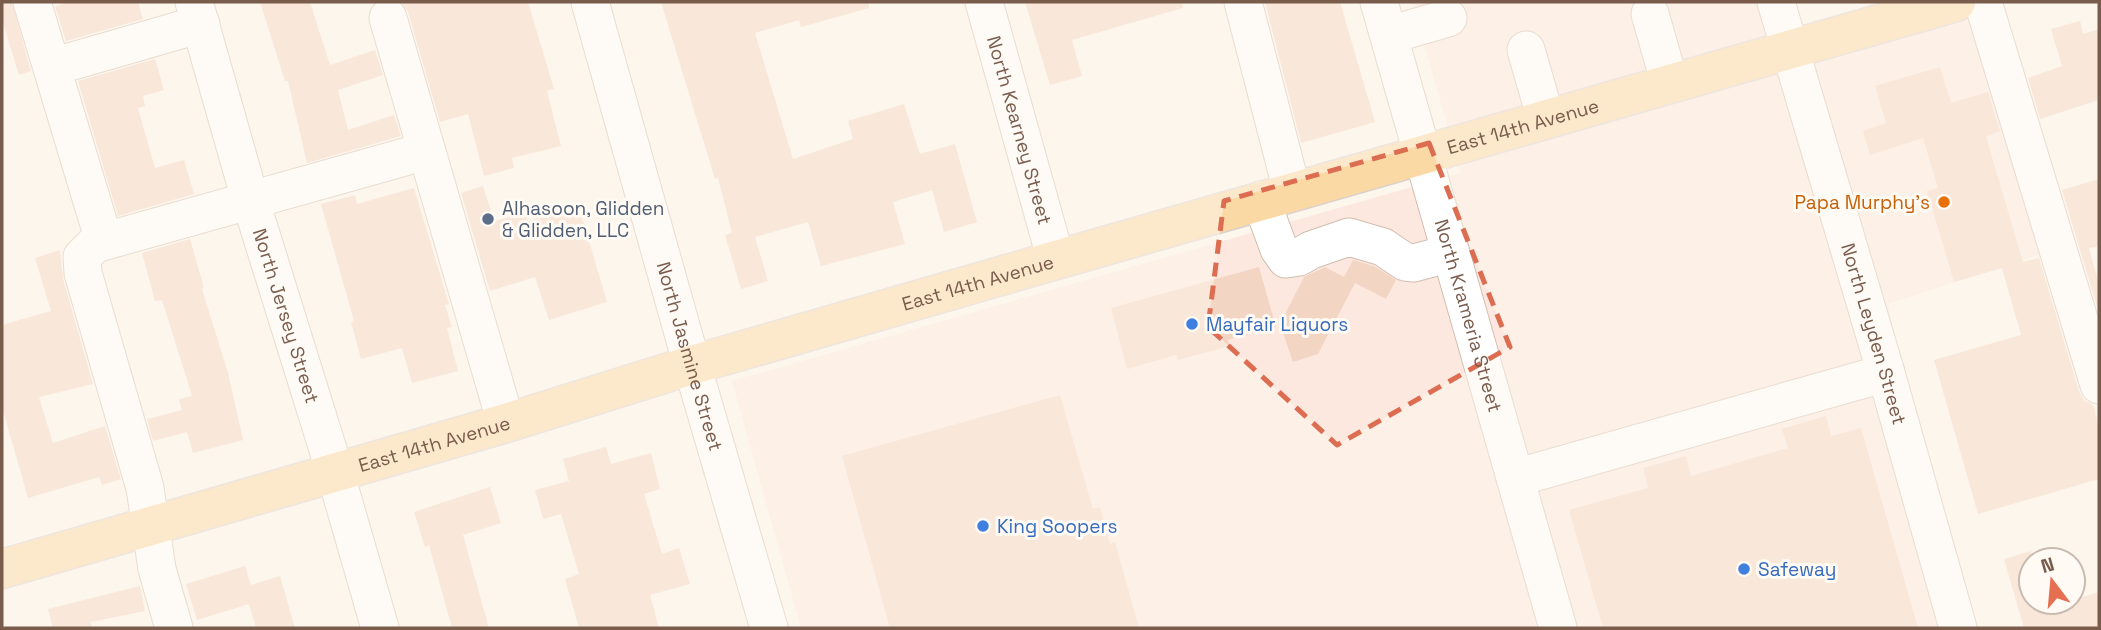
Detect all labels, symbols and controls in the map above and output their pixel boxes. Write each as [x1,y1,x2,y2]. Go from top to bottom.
street label: North Kearney Street [982,33,1058,227]
street label: East 14th Avenue [1444,93,1602,160]
place label: Papa Murphy's [1795,190,1930,215]
marker: Papa Murphy's [1936,194,1952,210]
place label: Alhasoon, Glidden & Glidden, LLC [502,196,665,243]
marker: Alhasoon, Glidden & Glidden, LLC [480,211,496,227]
street label: North Krameria Street [1429,216,1508,415]
street label: North Jersey Street [247,225,325,406]
street label: North Leyden Street [1836,240,1912,428]
street label: East 14th Avenue [899,249,1057,316]
street label: North Jasmine Street [651,259,729,454]
place label: Mayfair Liquors [1206,312,1348,337]
marker: Mayfair Liquors [1184,316,1200,332]
street label: East 14th Avenue [355,410,513,478]
place label: King Soopers [997,514,1118,539]
marker: King Soopers [975,518,991,534]
north arrow [2017,546,2087,616]
text: N [2038,551,2057,579]
place label: Safeway [1758,557,1836,582]
marker: Safeway [1736,561,1752,577]

